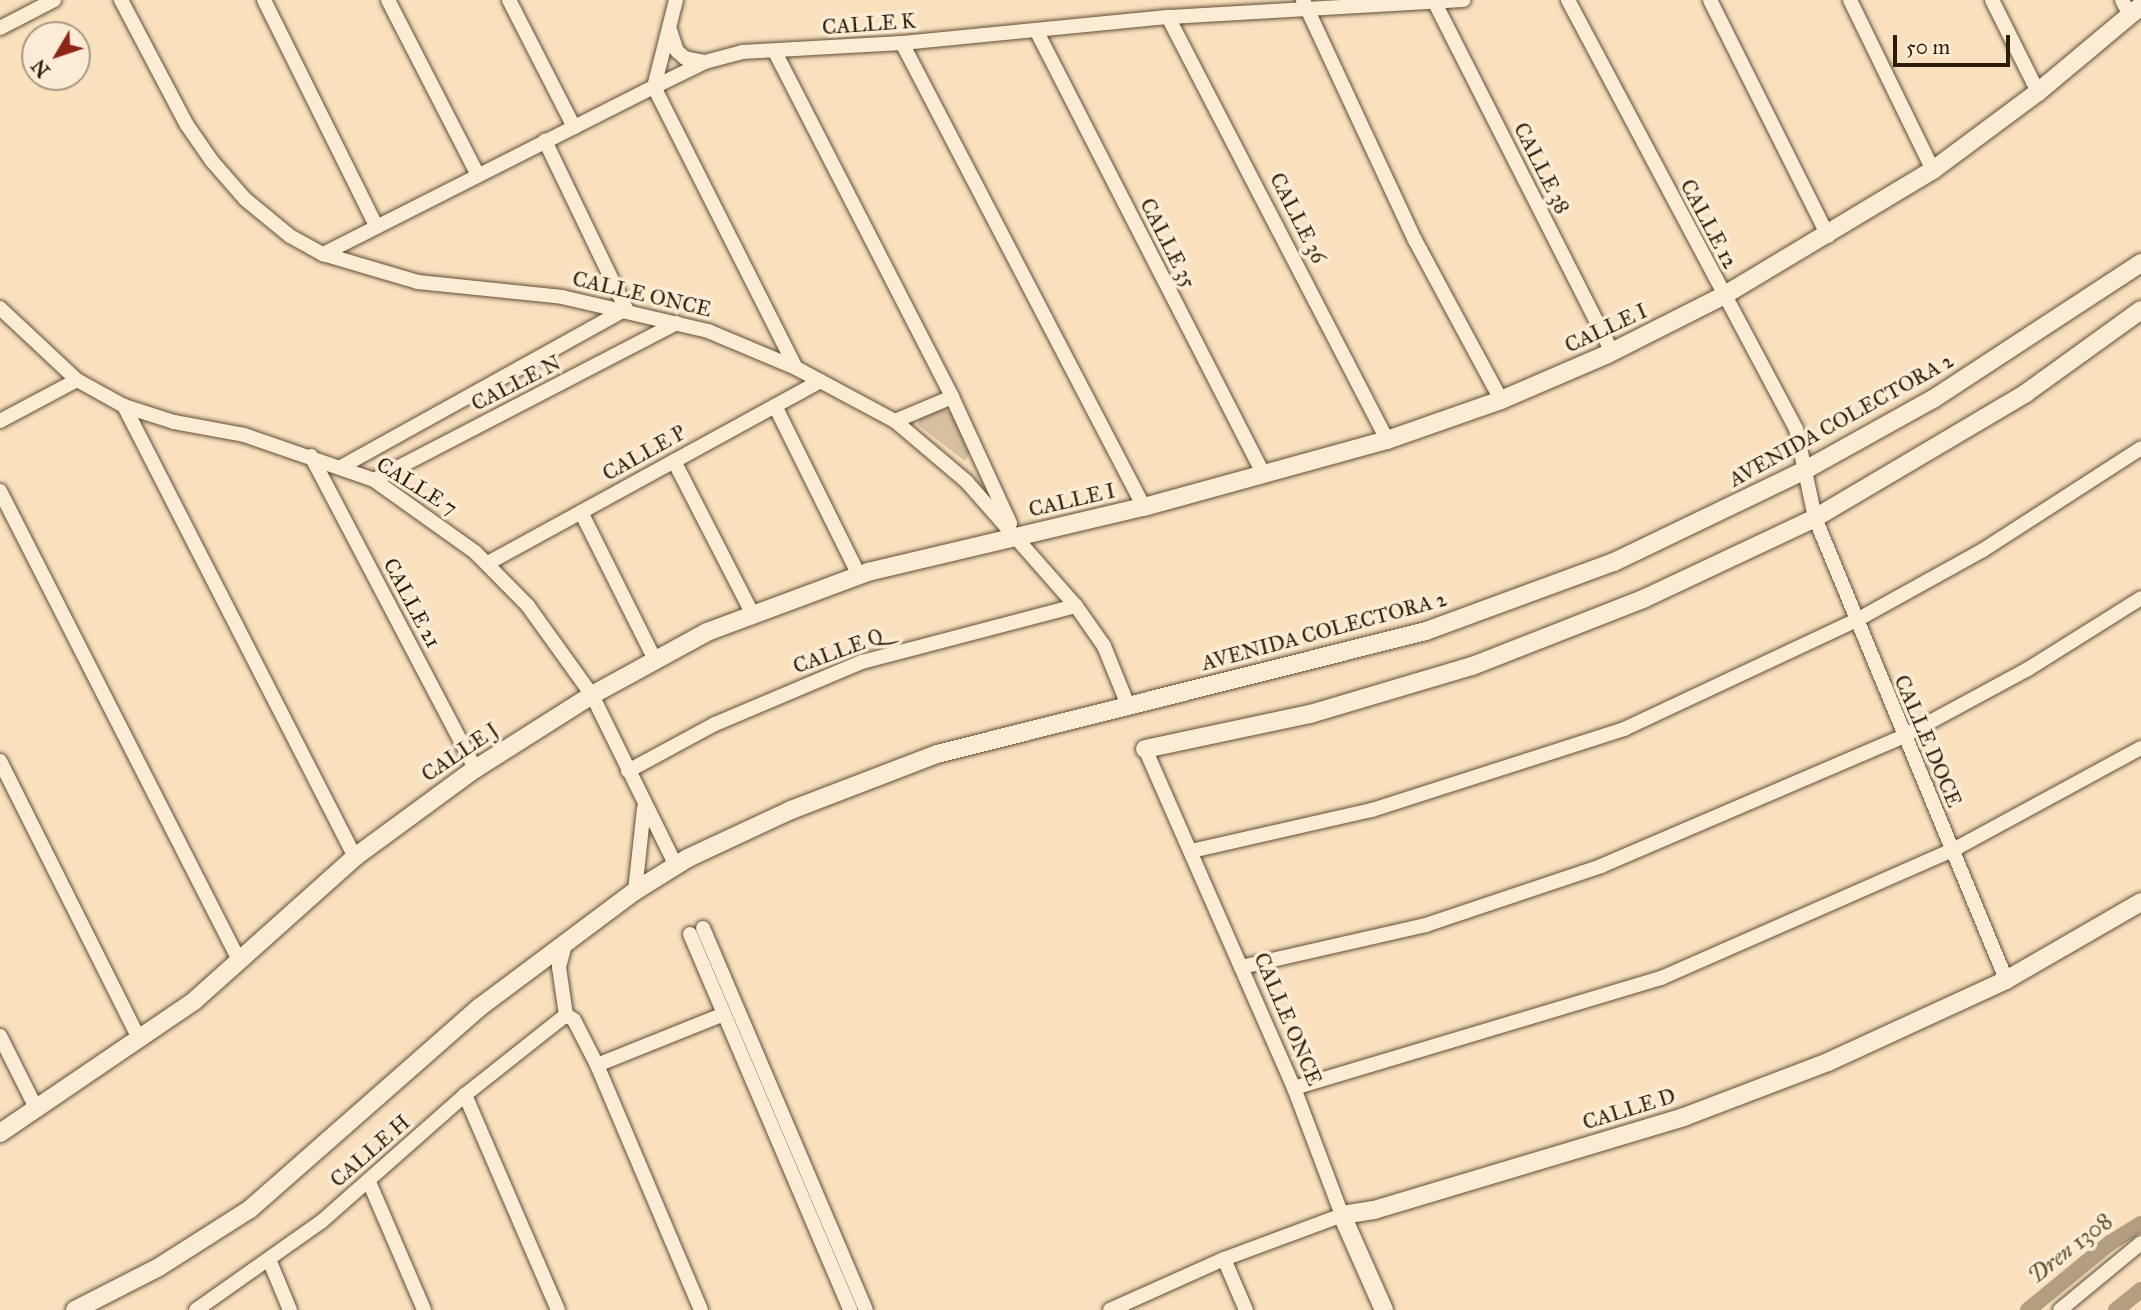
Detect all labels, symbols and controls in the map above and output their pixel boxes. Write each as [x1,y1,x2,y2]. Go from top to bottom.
street label: CALLE K [821,8,917,40]
north arrow [21,21,91,91]
scale bar [1896,21,2013,65]
text: 50 m [1906,34,1950,60]
text: N [27,55,55,82]
street label: CALLE 38 [1508,118,1576,218]
street label: CALLE 36 [1264,169,1332,267]
street label: CALLE 12 [1675,175,1743,273]
street label: CALLE 35 [1135,194,1201,292]
street label: CALLE ONCE [570,266,714,322]
street label: CALLE I [1561,298,1651,358]
street label: AVENIDA COLECTORA 2 [1724,348,1958,492]
street label: CALLE N [467,350,565,416]
street label: CALLE P [598,420,690,486]
street label: CALLE 7 [372,451,462,521]
street label: CALLE I [1026,478,1118,522]
street label: CALLE 21 [378,554,446,652]
street label: AVENIDA COLECTORA 2 [1199,586,1449,676]
street label: CALLE Q [790,623,886,679]
street label: CALLE DOCE [1889,671,1967,811]
street label: CALLE J [417,717,503,787]
street label: CALLE ONCE [1249,949,1327,1089]
street label: CALLE D [1580,1083,1678,1135]
street label: CALLE H [325,1110,415,1192]
water label: Dren 1308 [2022,1207,2118,1289]

